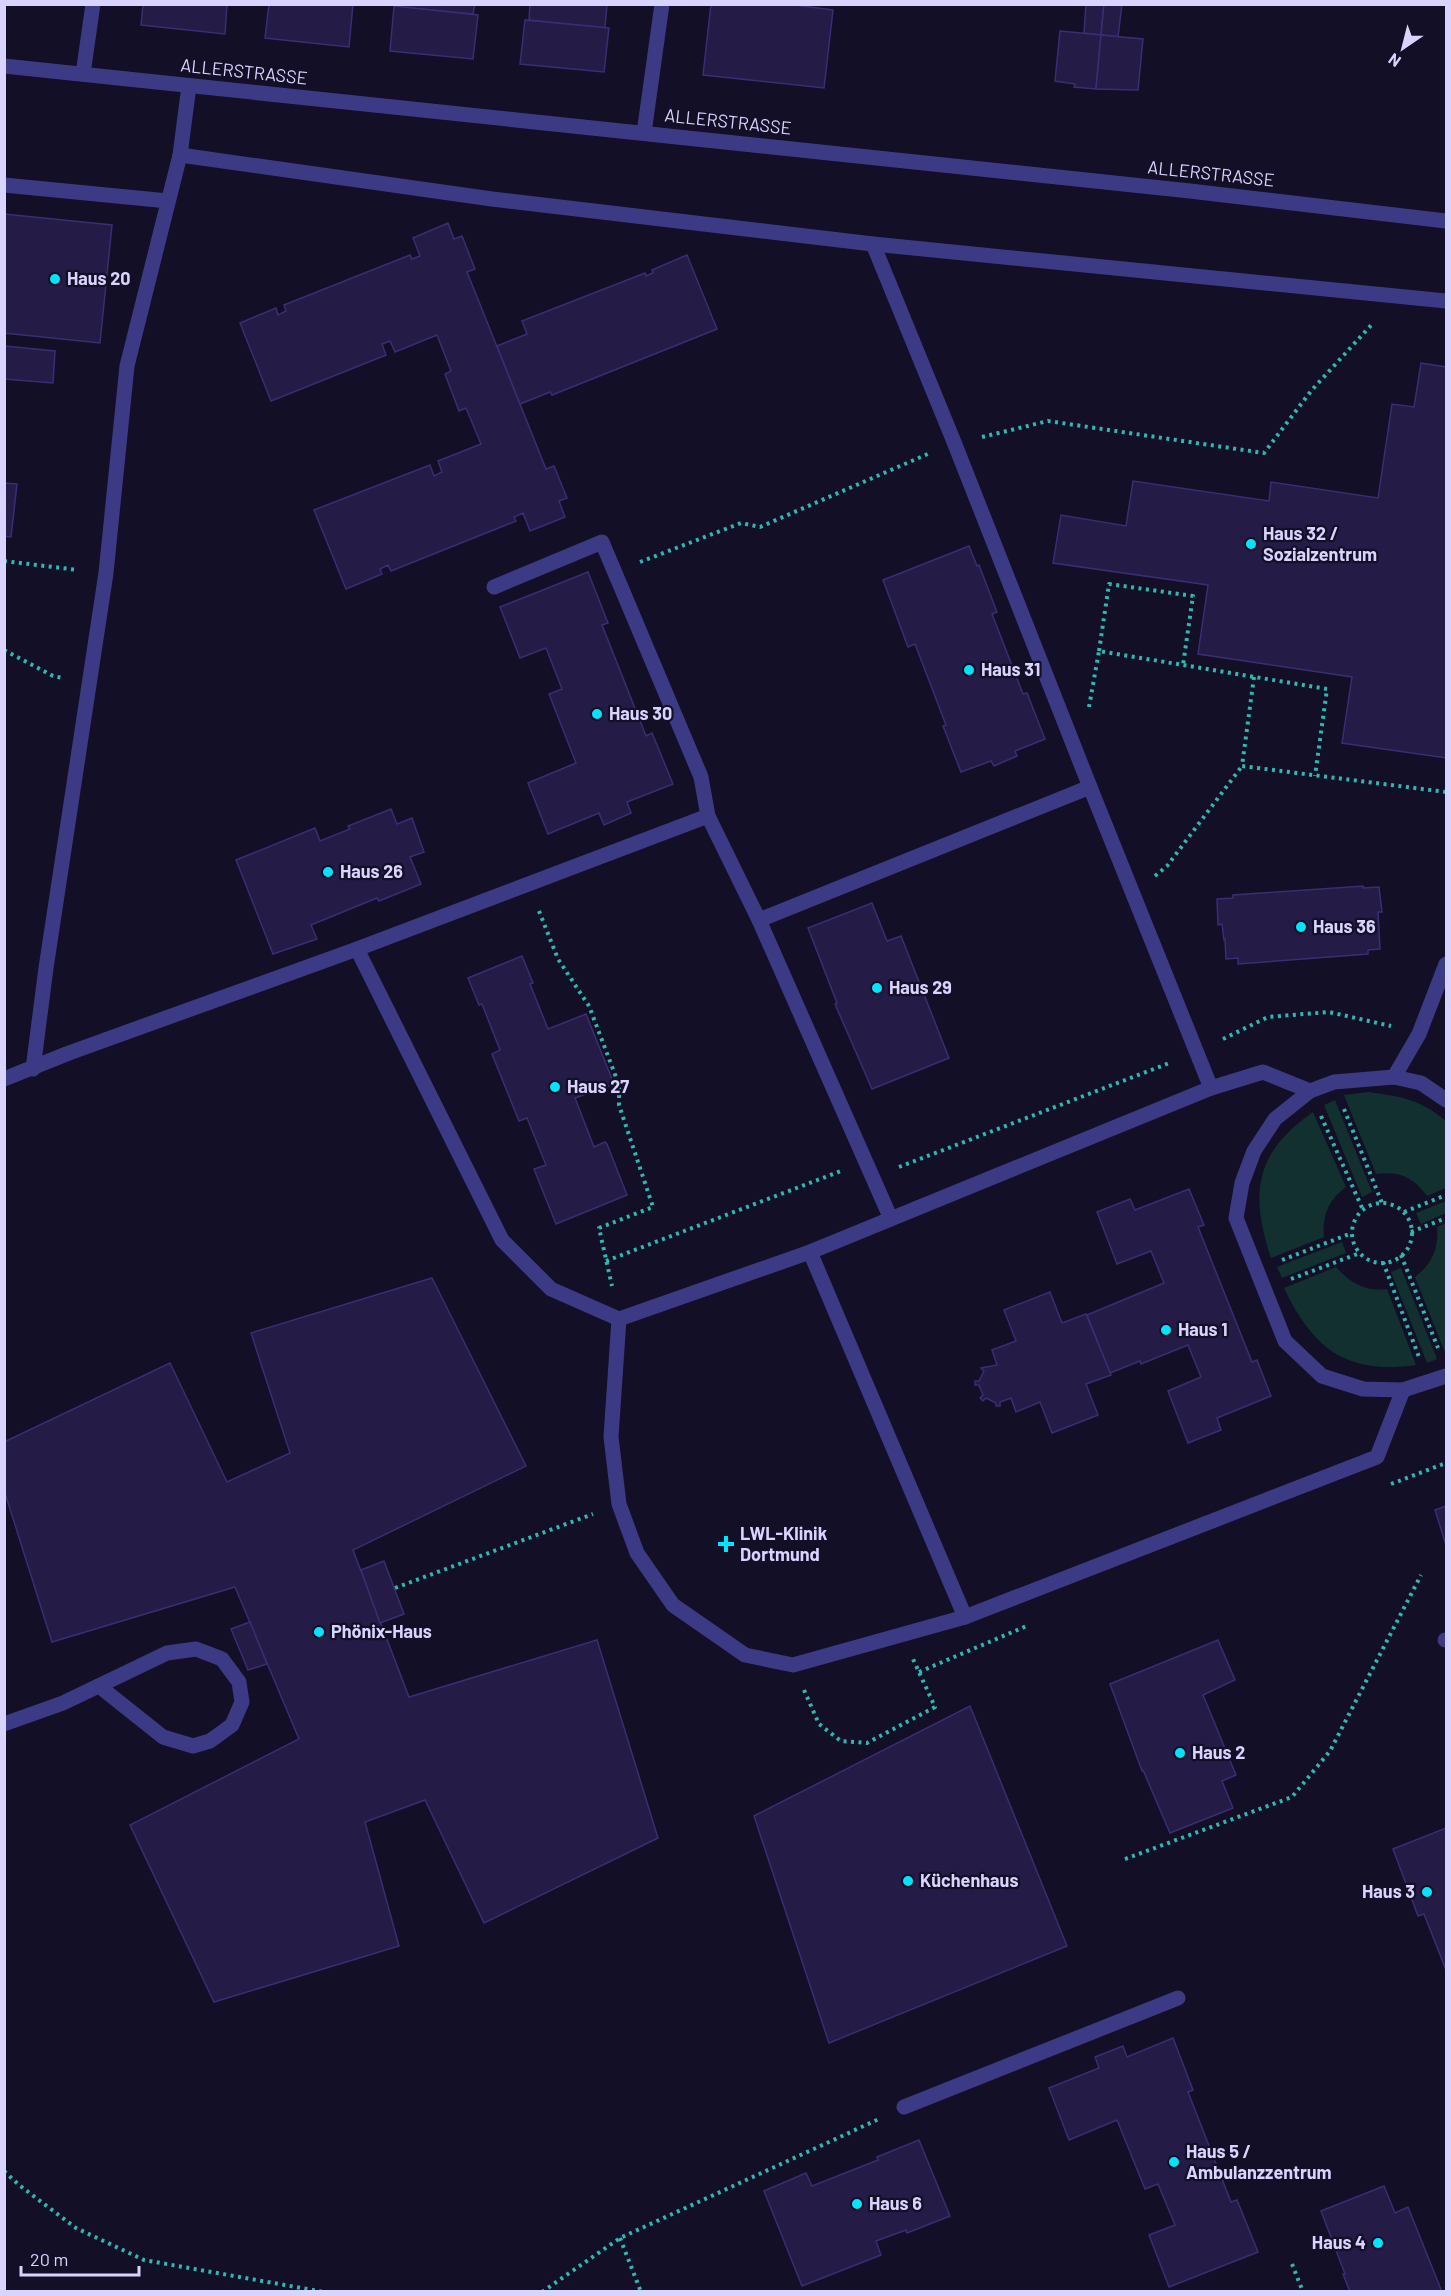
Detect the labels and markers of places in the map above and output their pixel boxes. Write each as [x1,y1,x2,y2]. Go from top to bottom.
place label: Haus 20 [67,267,131,289]
marker: Haus 20 [48,272,62,286]
place label: Haus 32 / Sozialzentrum [1263,522,1377,565]
marker: Haus 32 / Sozialzentrum [1244,537,1258,551]
place label: Haus 31 [981,658,1040,680]
marker: Haus 31 [962,663,976,677]
place label: Haus 30 [609,702,672,724]
marker: Haus 30 [590,707,604,721]
place label: Haus 26 [340,860,403,882]
marker: Haus 26 [321,865,335,879]
place label: Haus 36 [1313,915,1376,937]
marker: Haus 36 [1294,920,1308,934]
place label: Haus 29 [889,976,952,998]
marker: Haus 29 [870,981,884,995]
place label: Haus 27 [567,1075,629,1097]
marker: Haus 27 [548,1080,562,1094]
place label: Haus 1 [1178,1318,1228,1340]
marker: Haus 1 [1159,1323,1173,1337]
place label: LWL-Klinik Dortmund [740,1522,828,1565]
marker: LWL-Klinik Dortmund [717,1535,735,1553]
place label: Phönix-Haus [331,1620,432,1642]
marker: Phönix-Haus [312,1625,326,1639]
place label: Haus 2 [1192,1741,1245,1763]
marker: Haus 2 [1173,1746,1187,1760]
place label: Küchenhaus [920,1869,1018,1891]
marker: Küchenhaus [901,1874,915,1888]
place label: Haus 3 [1362,1880,1415,1902]
marker: Haus 3 [1420,1885,1434,1899]
place label: Haus 5 / Ambulanzzentrum [1186,2140,1332,2183]
marker: Haus 5 / Ambulanzzentrum [1167,2155,1181,2169]
place label: Haus 6 [869,2192,922,2214]
marker: Haus 6 [850,2197,864,2211]
place label: Haus 4 [1312,2231,1366,2253]
marker: Haus 4 [1371,2236,1385,2250]

